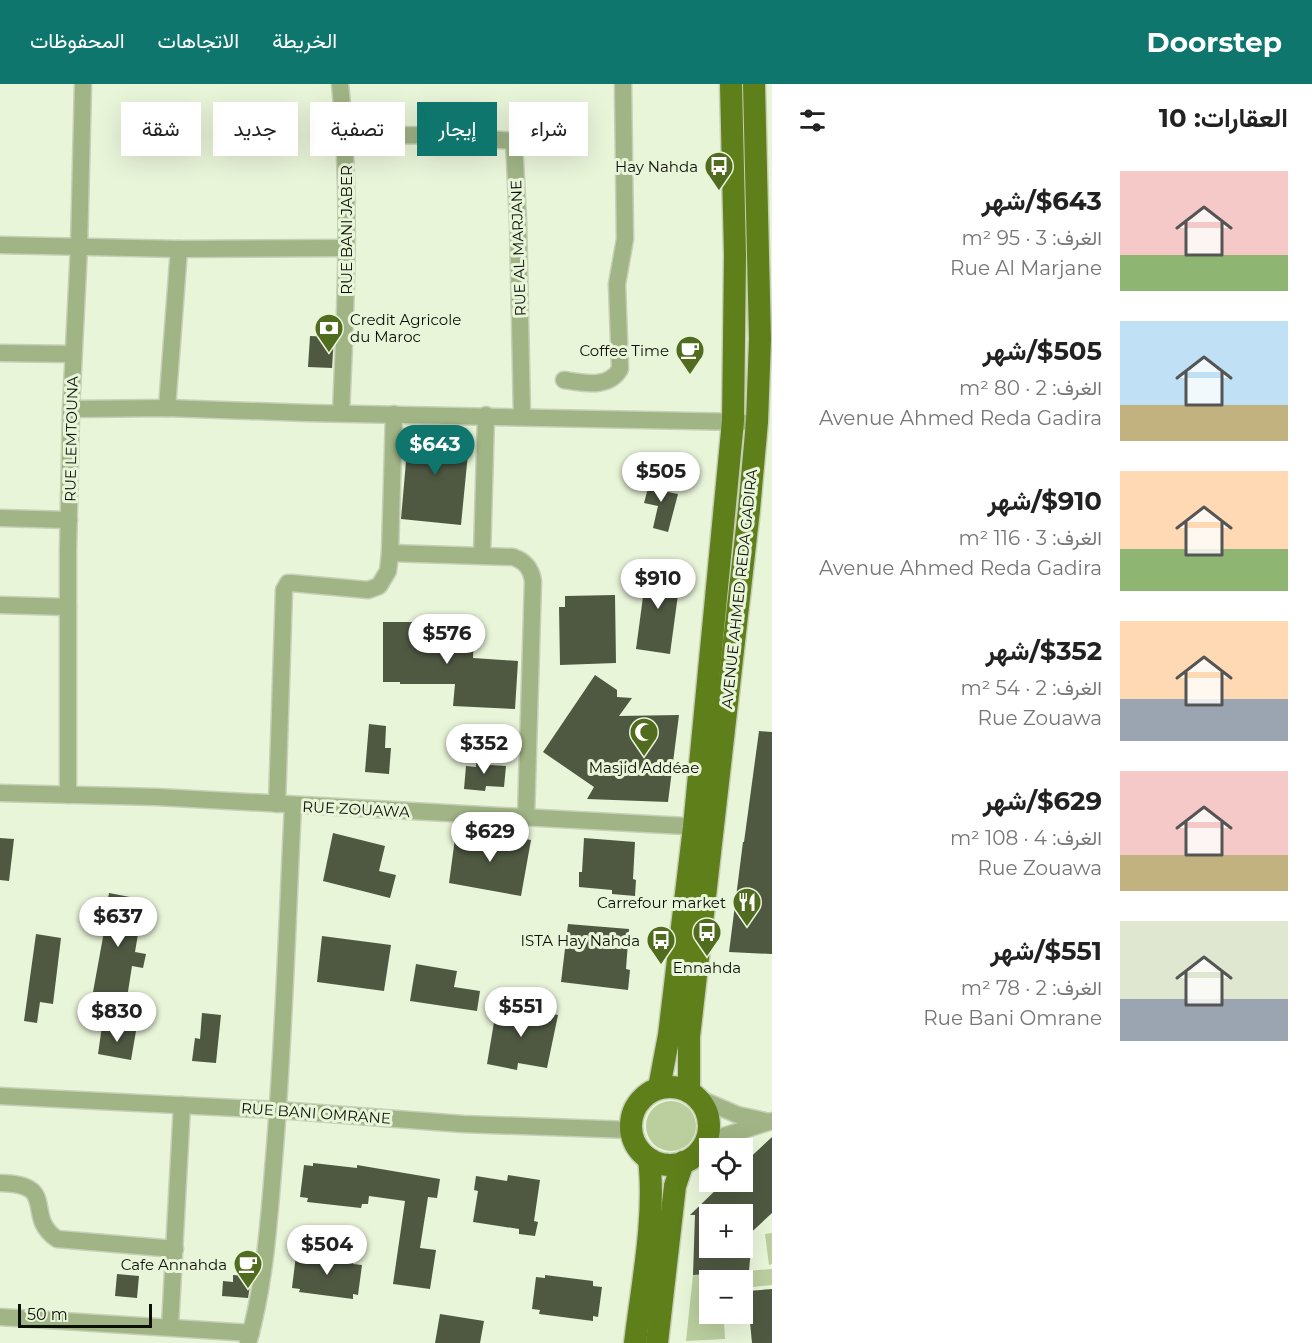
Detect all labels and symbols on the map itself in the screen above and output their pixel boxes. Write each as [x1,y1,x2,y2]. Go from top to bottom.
bus stop icon: Hay Nahda [703,150,735,192]
place label: Hay Nahda [615,157,698,176]
street label: RUE BANI JABER [337,165,356,295]
street label: RUE AL MARJANE [506,180,530,316]
place label: Credit Agricole du Maroc [350,310,461,346]
bank icon: Credit Agricole du Maroc [313,312,345,354]
cafe icon: Coffee Time [674,334,706,376]
place label: Coffee Time [580,341,669,360]
street label: RUE LEMTOUNA [60,376,82,502]
pin: $643 [399,425,471,476]
pin: $505 [625,452,697,503]
street label: AVENUE AHMED REDA GADIRA [717,468,761,710]
pin: $910 [622,559,694,610]
pin: $576 [411,614,483,665]
mosque icon: Masjid Addéae [628,716,660,758]
pin: $352 [448,724,520,775]
place label: Masjid Addéae [589,758,699,777]
street label: RUE ZOUAWA [302,797,410,821]
pin: $629 [454,812,526,863]
restaurant icon: Carrefour market [731,886,763,928]
place label: Carrefour market [597,893,726,912]
pin: $637 [82,897,154,948]
bus stop icon: Ennahda [691,916,723,958]
bus stop icon: ISTA Hay Nahda [645,924,677,966]
place label: ISTA Hay Nahda [521,931,640,950]
place label: Ennahda [673,958,741,977]
pin: $551 [485,987,557,1038]
pin: $830 [81,992,153,1043]
street label: RUE BANI OMRANE [240,1098,392,1128]
pin: $504 [291,1225,363,1276]
cafe icon: Cafe Annahda [232,1248,264,1290]
place label: Cafe Annahda [121,1255,227,1274]
scale bar [18,1301,152,1328]

